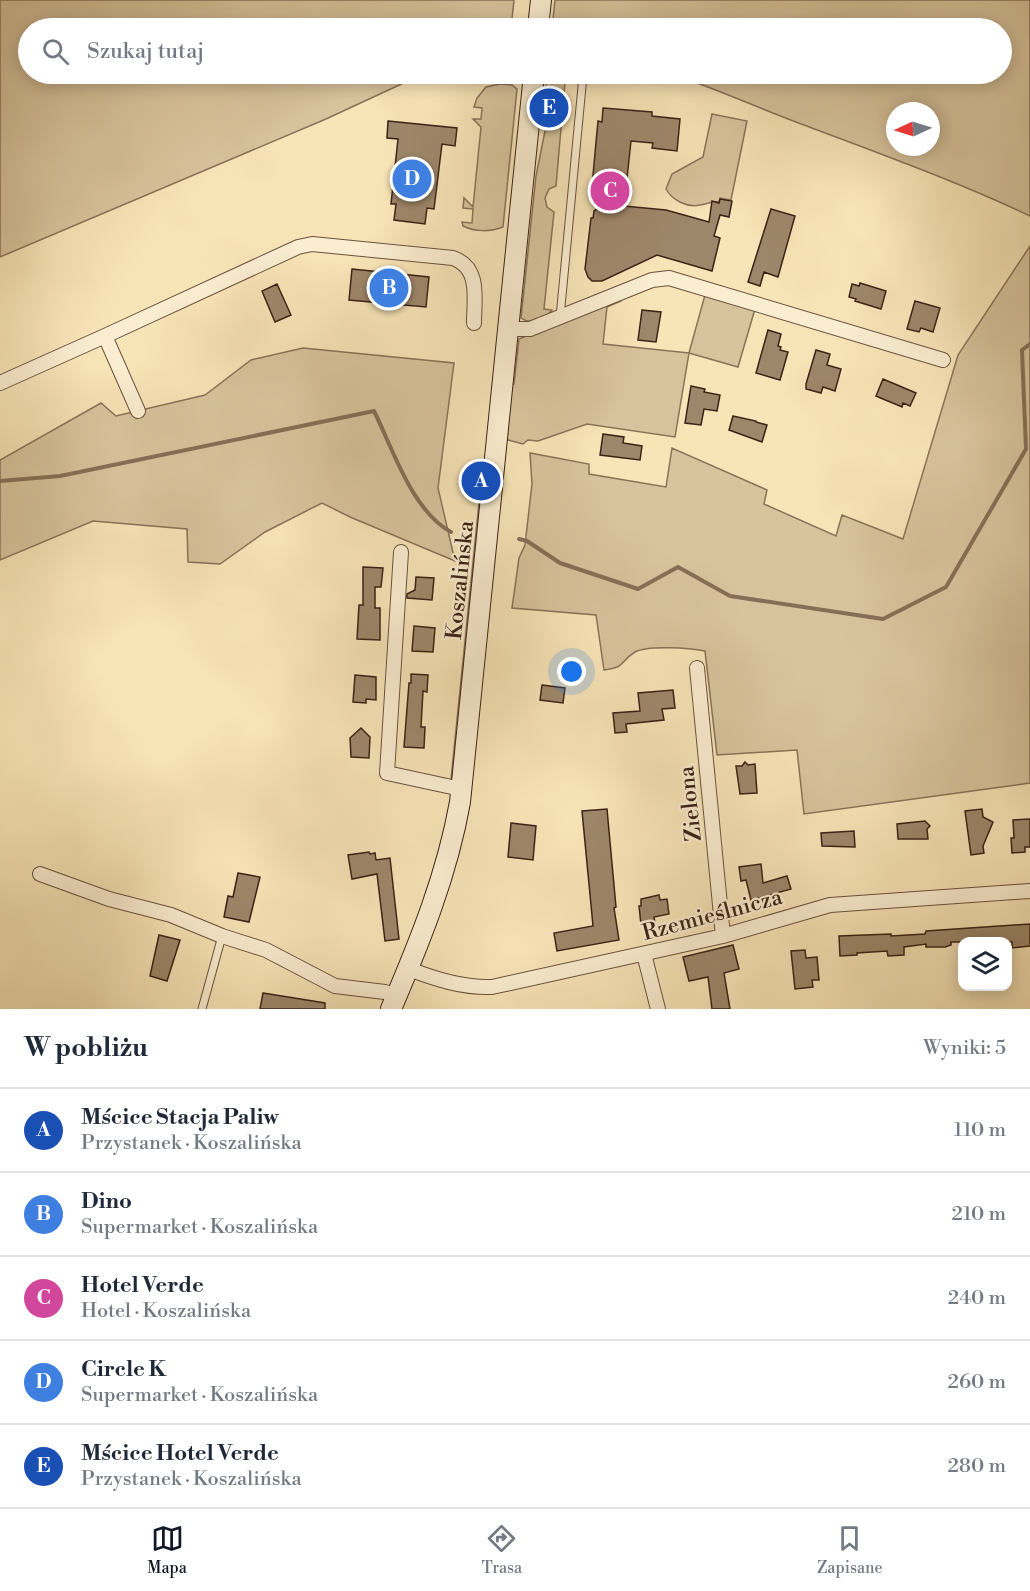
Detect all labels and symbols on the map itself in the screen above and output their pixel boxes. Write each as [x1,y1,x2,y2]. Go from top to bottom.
pin: E [530,86,568,130]
north arrow [886,102,940,156]
pin: D [392,156,432,201]
pin: C [590,168,630,213]
pin: B [370,266,408,310]
pin: A [462,458,500,504]
street label: Koszalińska [441,519,480,641]
your location [557,657,586,686]
street label: Zielona [673,764,708,843]
street label: Rzemieślnicza [639,884,786,947]

